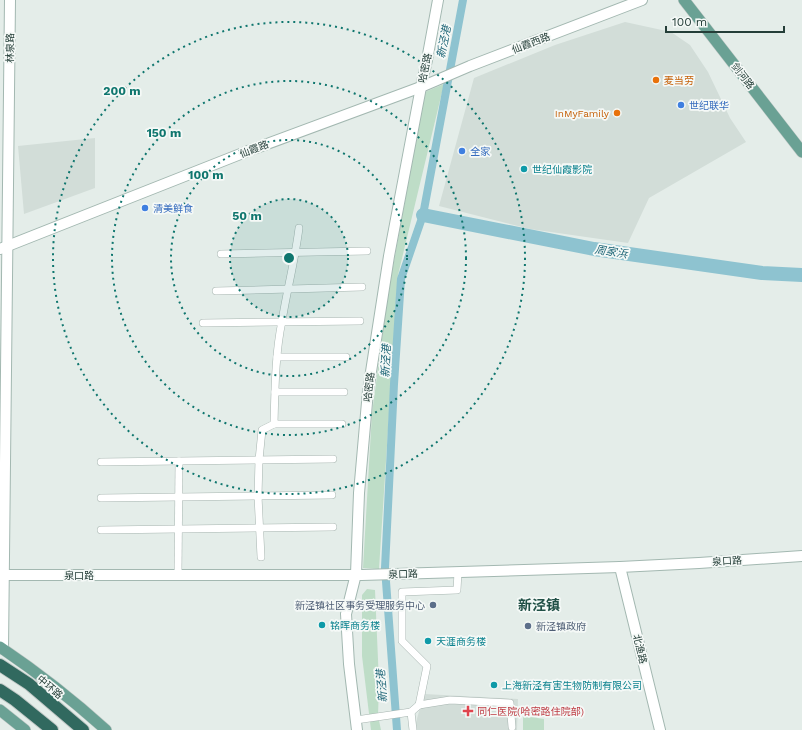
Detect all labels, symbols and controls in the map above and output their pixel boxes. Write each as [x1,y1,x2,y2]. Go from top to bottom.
scale bar [666,8,784,34]
text: 100 m [672,15,707,29]
water label: 新泾港 [434,23,454,59]
street label: 仙霞西路 [510,31,552,55]
street label: 林泉路 [4,33,16,63]
street label: 哈密路 [417,52,433,84]
street label: 剑河路 [729,61,757,91]
marker: 麦当劳 [651,75,661,85]
place label: 麦当劳 [664,75,694,86]
text: 200 m [103,84,141,98]
marker: 世纪联华 [676,100,686,110]
place label: 世纪联华 [689,100,729,111]
place label: InMyFamily [555,108,610,119]
marker: InMyFamily [612,108,622,118]
text: 150 m [147,126,181,140]
street label: 仙霞路 [238,138,270,160]
marker: 全家 [457,146,467,156]
place label: 全家 [470,146,491,157]
marker: 世纪仙霞影院 [519,164,529,174]
place label: 世纪仙霞影院 [532,164,592,175]
text: 100 m [188,168,224,182]
marker: 清美鲜食 [140,203,150,213]
place label: 清美鲜食 [153,203,193,214]
text: 50 m [232,209,262,223]
water label: 周家浜 [594,243,629,261]
centre of rings [282,251,296,265]
water label: 新泾港 [379,342,393,378]
street label: 哈密路 [362,371,376,403]
street label: 泉口路 [712,554,742,568]
street label: 泉口路 [388,568,418,580]
street label: 泉口路 [64,570,94,581]
district label: 新泾镇 [518,597,560,613]
place label: 新泾镇社区事务受理服务中心 [295,600,425,611]
marker: 新泾镇社区事务受理服务中心 [428,600,438,610]
marker: 铭晖商务楼 [317,620,327,630]
place label: 铭晖商务楼 [330,620,380,631]
marker: 新泾镇政府 [523,621,533,631]
place label: 新泾镇政府 [536,621,586,632]
street label: 北渔路 [631,633,649,665]
marker: 天涯商务楼 [423,636,433,646]
place label: 天涯商务楼 [436,636,486,647]
water label: 新泾港 [374,667,390,703]
street label: 中环路 [35,673,65,701]
marker: 上海新泾有害生物防制有限公司 [489,680,499,690]
place label: 上海新泾有害生物防制有限公司 [502,680,642,691]
marker: 同仁医院(哈密路住院部) [462,705,474,717]
place label: 同仁医院(哈密路住院部) [477,706,584,717]

